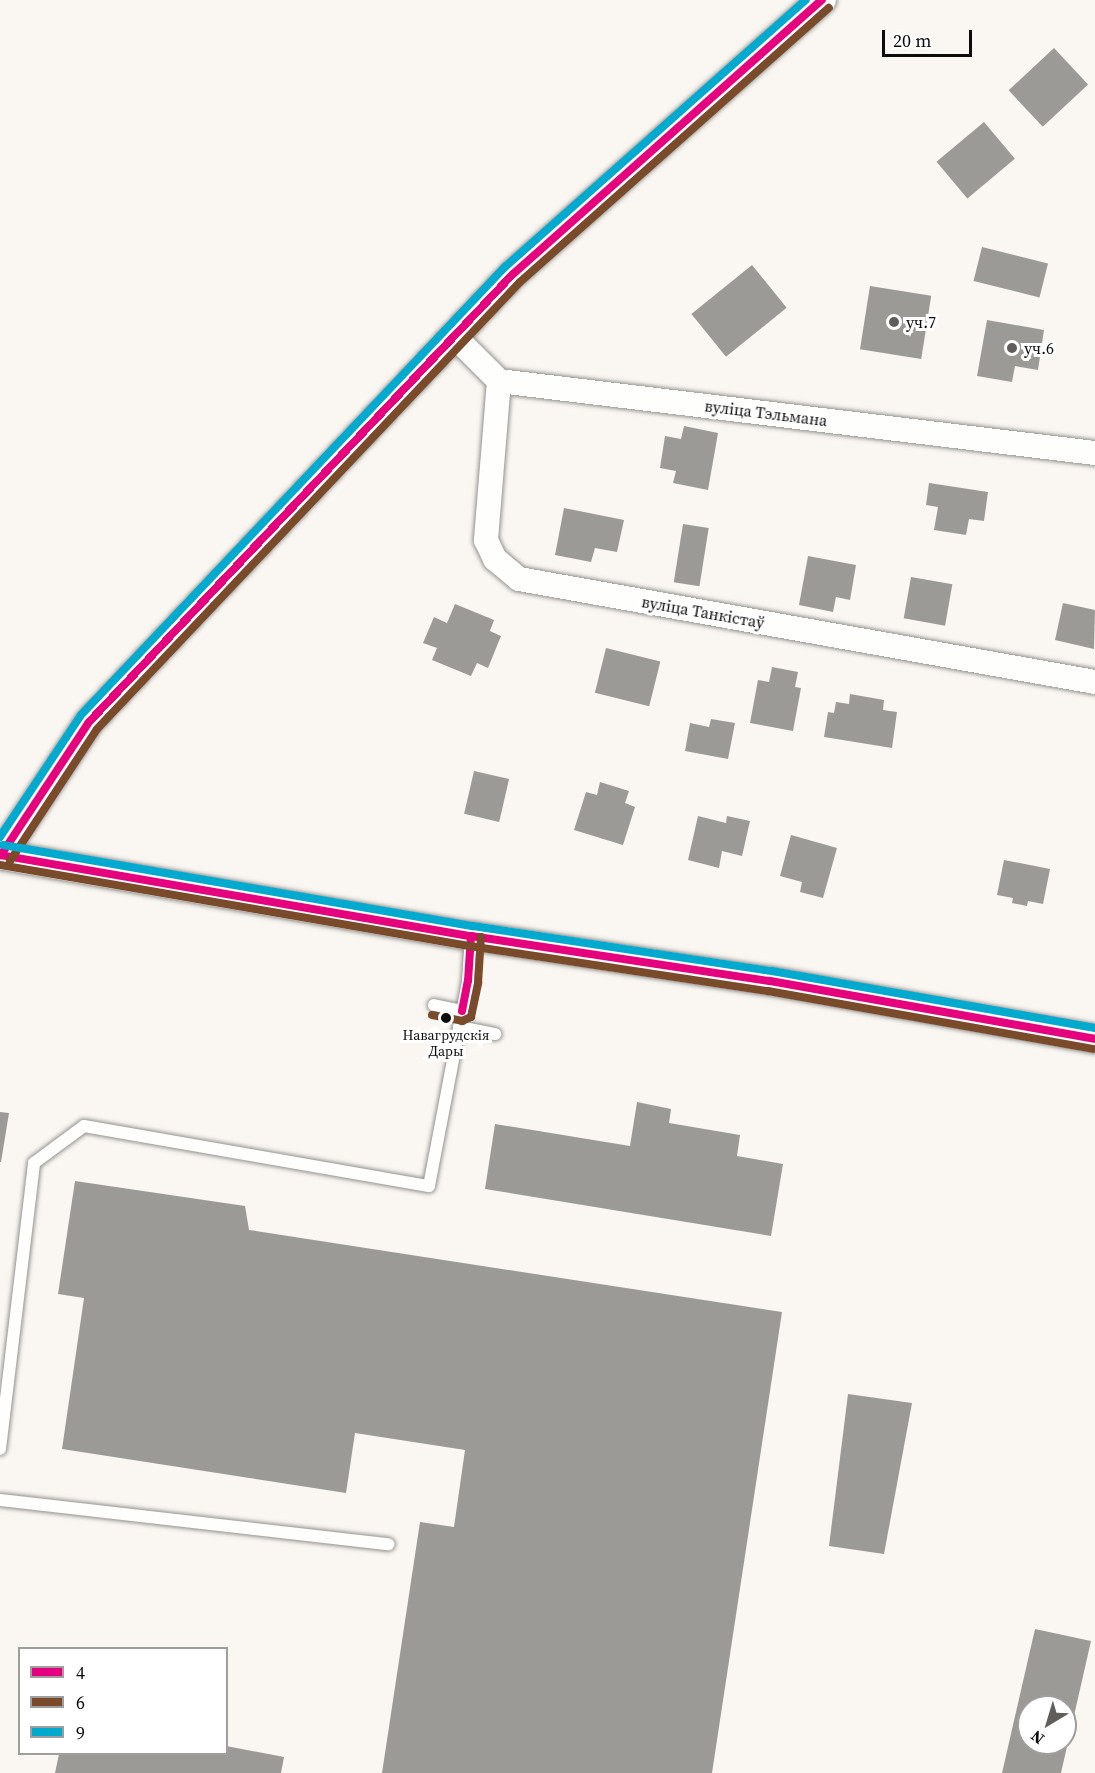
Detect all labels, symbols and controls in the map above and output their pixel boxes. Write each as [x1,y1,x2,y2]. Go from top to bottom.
scale bar [885,18,975,56]
text: 20 m [893,28,931,53]
place label: уч.7 [906,312,936,332]
marker: уч.7 [887,315,901,329]
place label: уч.6 [1024,338,1054,358]
marker: уч.6 [1005,341,1019,355]
street label: вуліца Тэльмана [703,396,829,430]
street label: вуліца Танкістаў [640,592,766,632]
marker: Навагрудскія Дары [440,1012,452,1024]
place label: Навагрудскія Дары [403,1027,489,1060]
legend [18,1647,228,1755]
text: 4 [76,1660,85,1685]
text: 6 [76,1690,85,1715]
north arrow [1017,1695,1077,1755]
text: 9 [76,1720,85,1745]
text: N [1026,1725,1049,1750]

